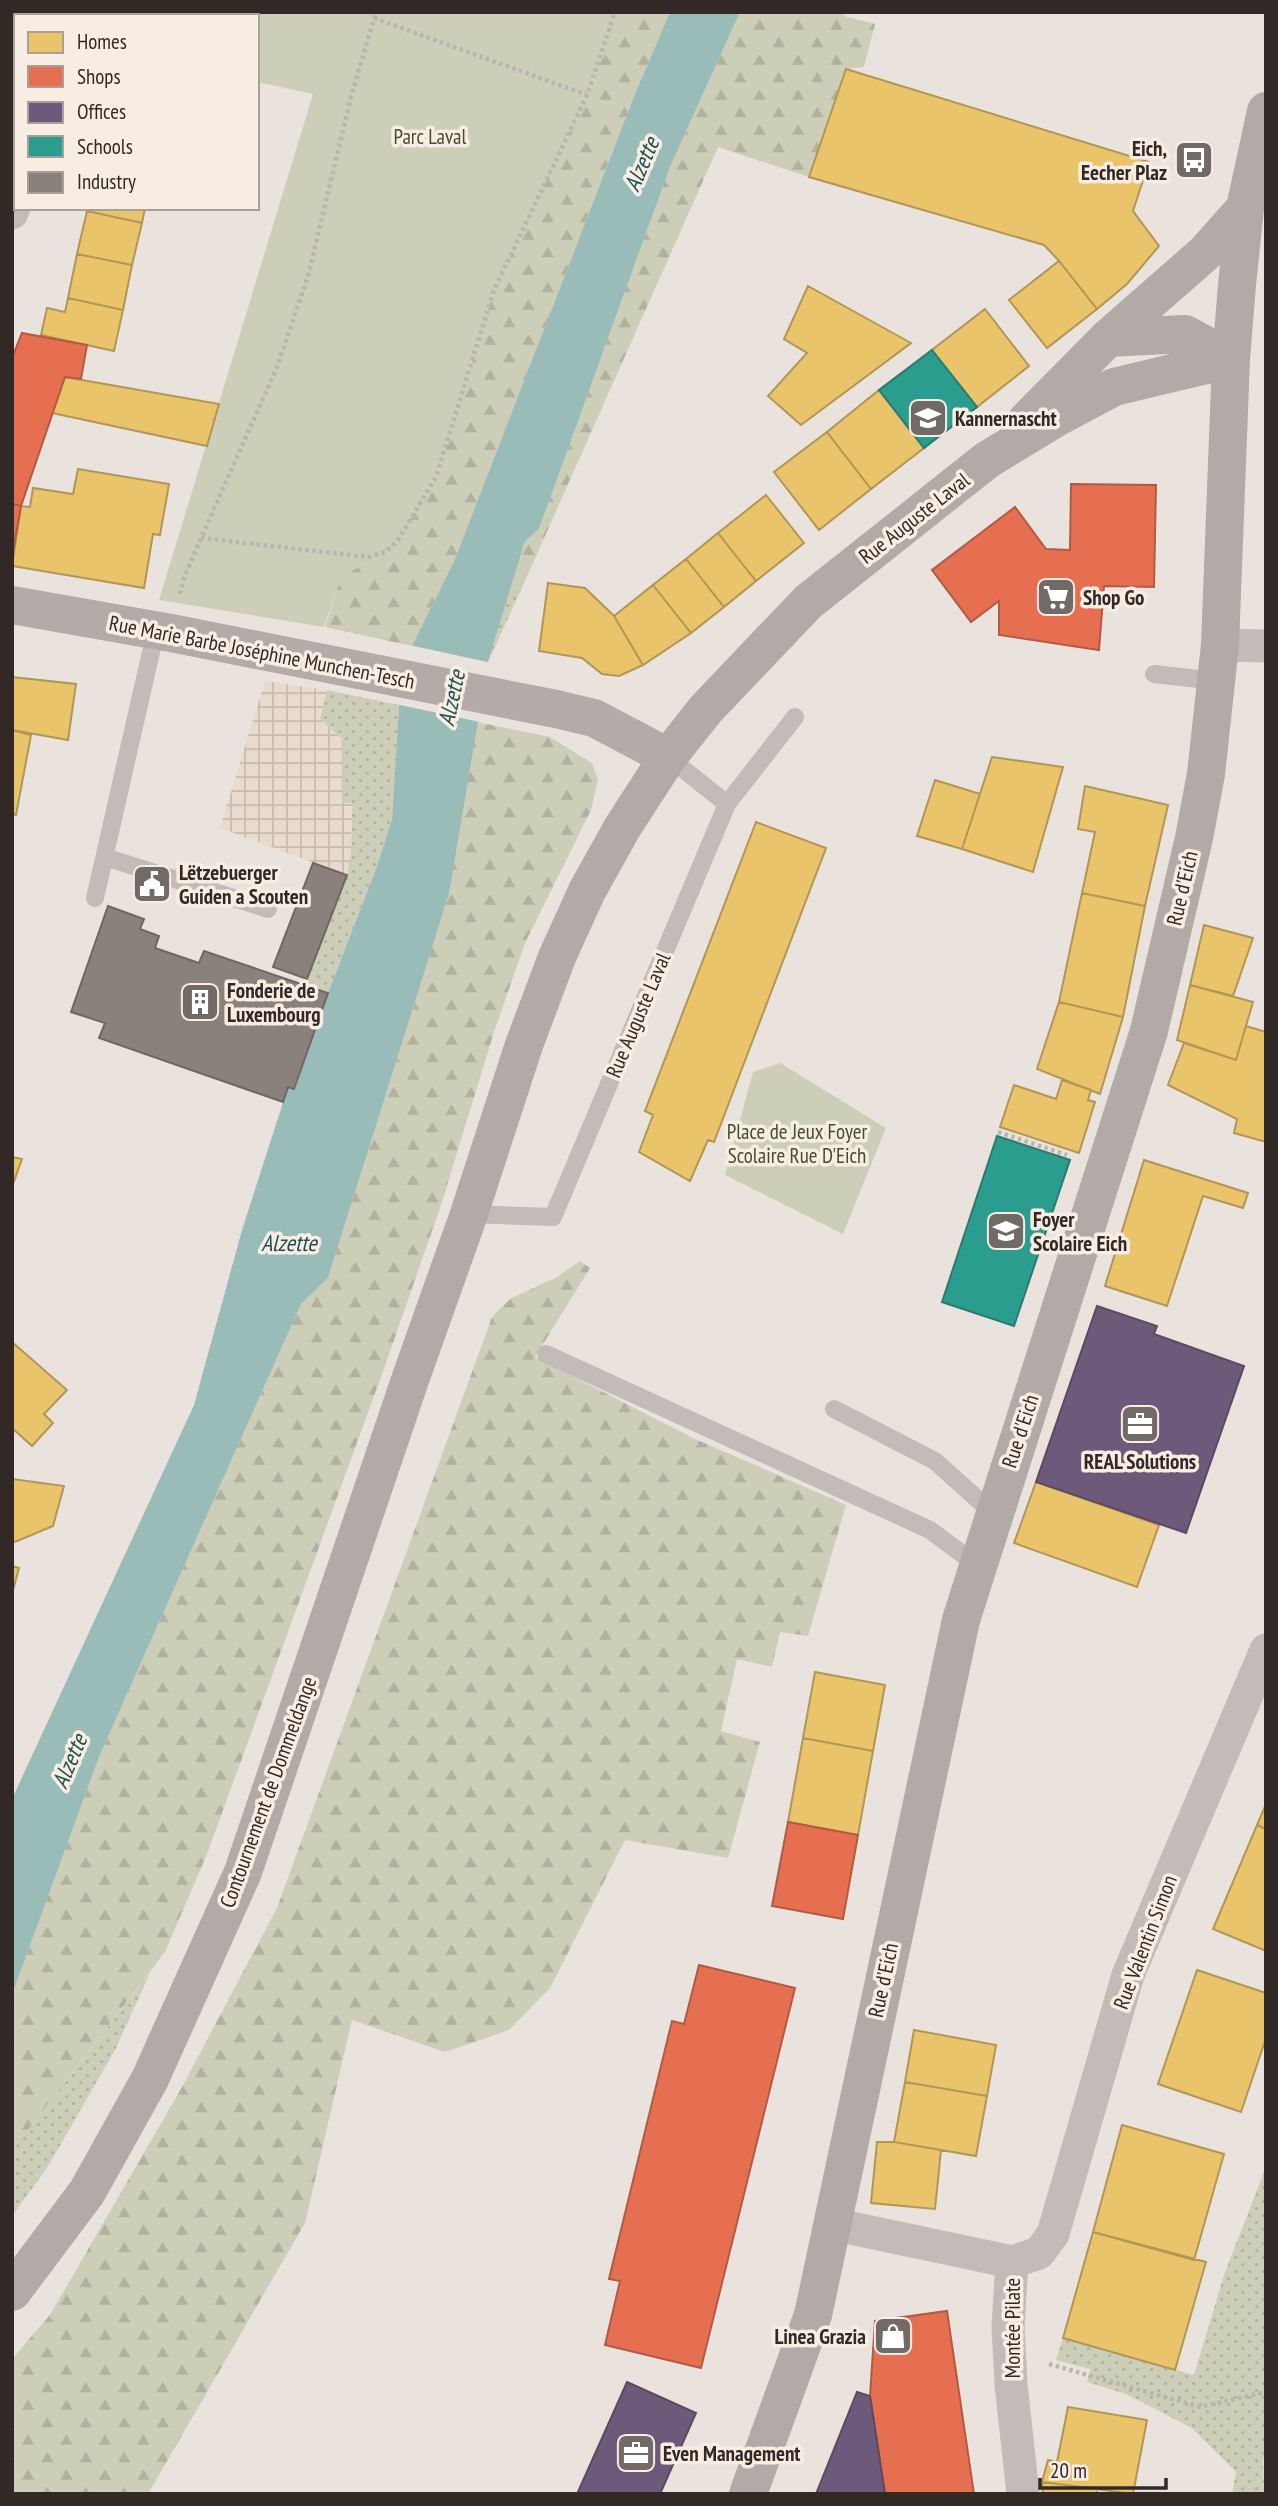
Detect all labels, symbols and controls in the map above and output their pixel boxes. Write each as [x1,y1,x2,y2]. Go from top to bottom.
legend [14,14,259,210]
text: Homes [77,28,127,55]
text: Shops [77,63,121,90]
text: Offices [77,98,126,125]
park label: Parc Laval [394,123,467,150]
water label: Alzette [617,131,666,195]
text: Schools [77,133,133,160]
place label: Eich, Eecher Plaz [1081,135,1167,186]
bus stop icon: Eich, Eecher Plaz [1173,139,1215,181]
text: Industry [77,168,136,195]
school or university icon: Kannernascht [907,397,949,439]
place label: Kannernascht [955,405,1057,432]
street label: Rue Auguste Laval [853,466,975,570]
supermarket icon: Shop Go [1035,576,1077,618]
place label: Shop Go [1083,584,1144,611]
street label: Rue Marie Barbe Joséphine Munchen-Tesch [107,609,417,695]
water label: Alzette [431,666,471,728]
street label: Rue d'Eich [1160,848,1204,928]
place label: Lëtzebuerger Guiden a Scouten [179,859,308,910]
public building icon: Lëtzebuerger Guiden a Scouten [131,863,173,905]
street label: Rue Auguste Laval [600,948,676,1082]
place label: Fonderie de Luxembourg [227,977,320,1028]
building icon: Fonderie de Luxembourg [179,981,221,1023]
park label: Place de Jeux Foyer Scolaire Rue D'Eich [727,1118,868,1169]
place label: Foyer Scolaire Eich [1033,1206,1127,1257]
school or university icon: Foyer Scolaire Eich [985,1210,1027,1252]
water label: Alzette [261,1228,318,1257]
street label: Rue d'Eich [995,1391,1045,1471]
office icon: REAL Solutions [1119,1403,1161,1445]
place label: REAL Solutions [1084,1448,1196,1475]
street label: Contournement de Dommeldange [214,1673,322,1911]
water label: Alzette [45,1728,94,1792]
street label: Rue Valentin Simon [1107,1871,1183,2013]
street label: Rue d'Eich [862,1940,904,2020]
street label: Montée Pilate [999,2278,1026,2378]
shop icon: Linea Grazia [872,2315,914,2357]
place label: Linea Grazia [774,2323,866,2350]
office icon: Even Management [615,2432,657,2474]
place label: Even Management [663,2440,800,2467]
scale bar [1040,2446,1166,2490]
text: 20 m [1050,2457,1087,2484]

